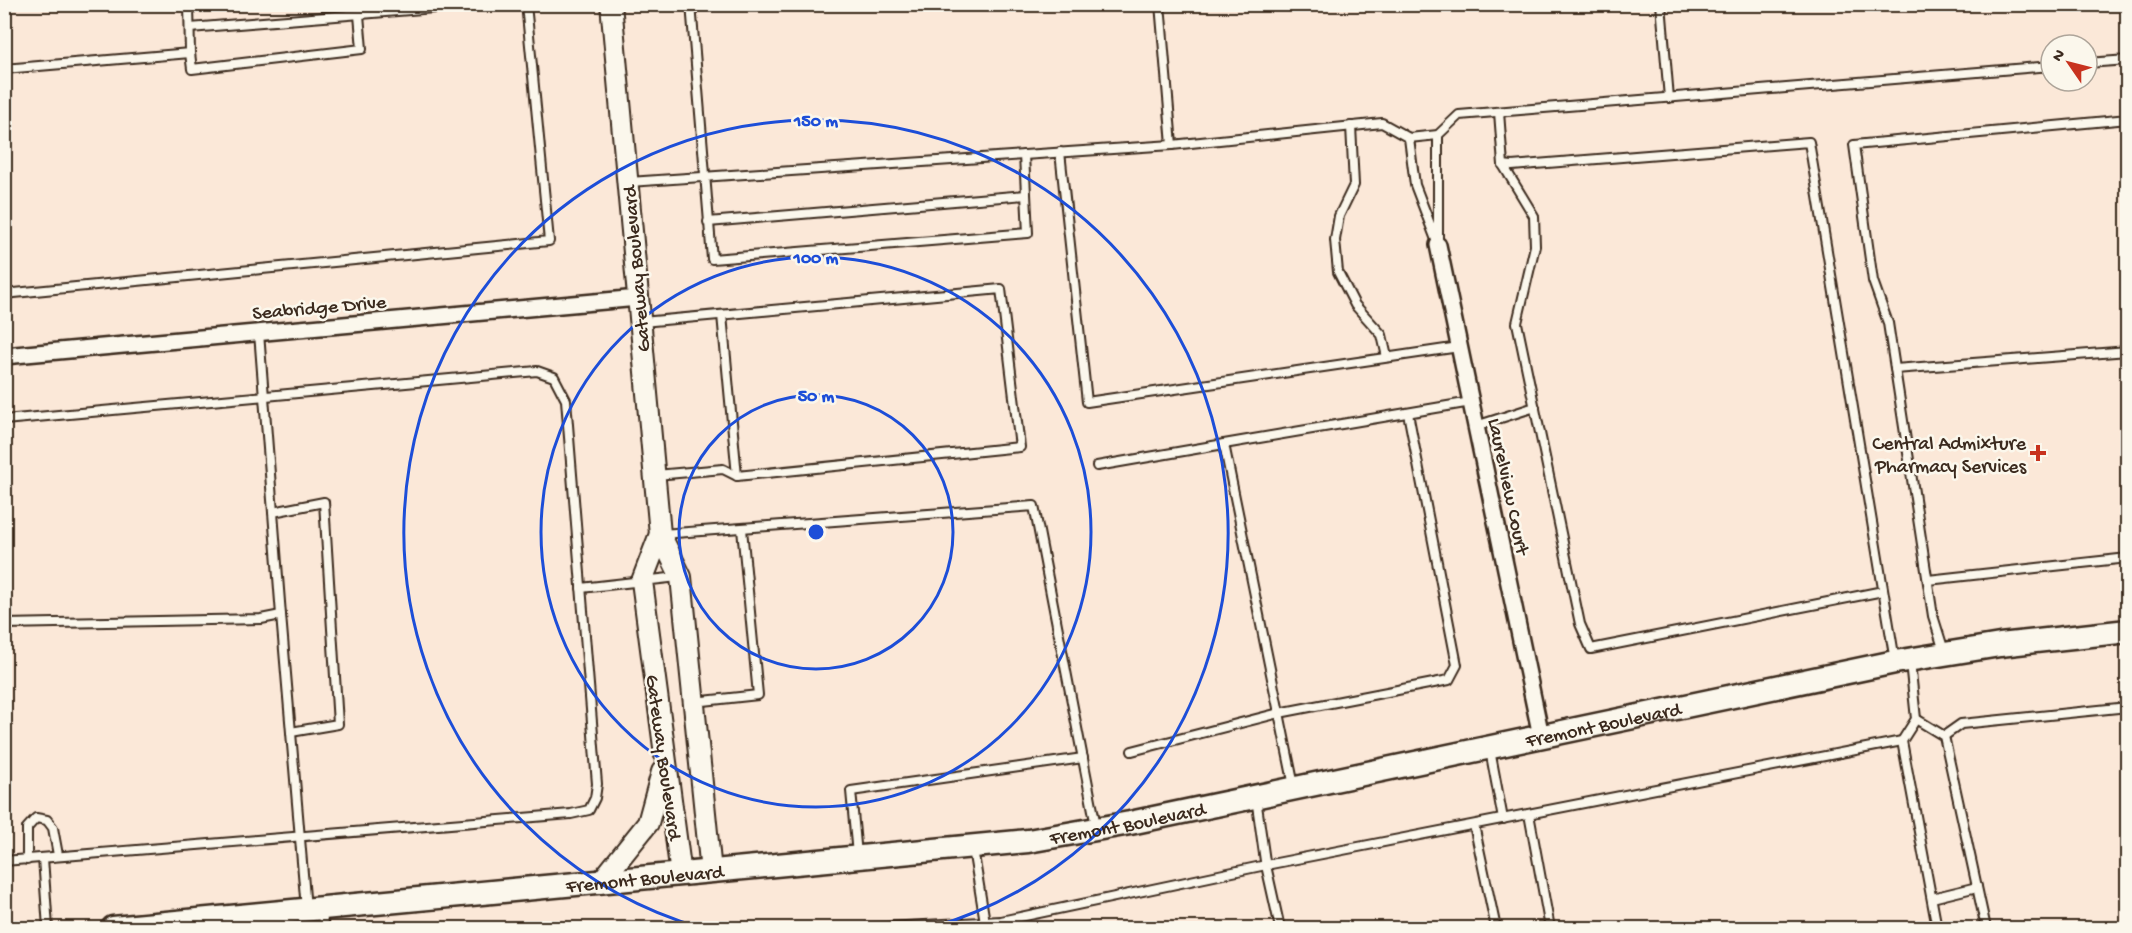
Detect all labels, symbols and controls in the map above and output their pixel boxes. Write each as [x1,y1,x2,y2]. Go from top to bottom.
north arrow [2039,33,2099,93]
text: N [2049,46,2071,66]
text: 150 m [793,112,838,133]
street label: Gateway Boulevard [620,182,657,353]
text: 100 m [793,249,839,270]
street label: Seabridge Drive [251,292,388,327]
text: 50 m [798,387,835,408]
street label: Laurelview Court [1481,416,1533,559]
place label: Central Admixture Pharmacy Services [1872,434,2027,480]
marker: Central Admixture Pharmacy Services [2031,446,2045,460]
centre of rings [806,522,826,542]
street label: Gateway Boulevard [639,673,685,844]
street label: Fremont Boulevard [1523,699,1686,755]
street label: Fremont Boulevard [1047,799,1210,852]
street label: Fremont Boulevard [564,862,727,900]

